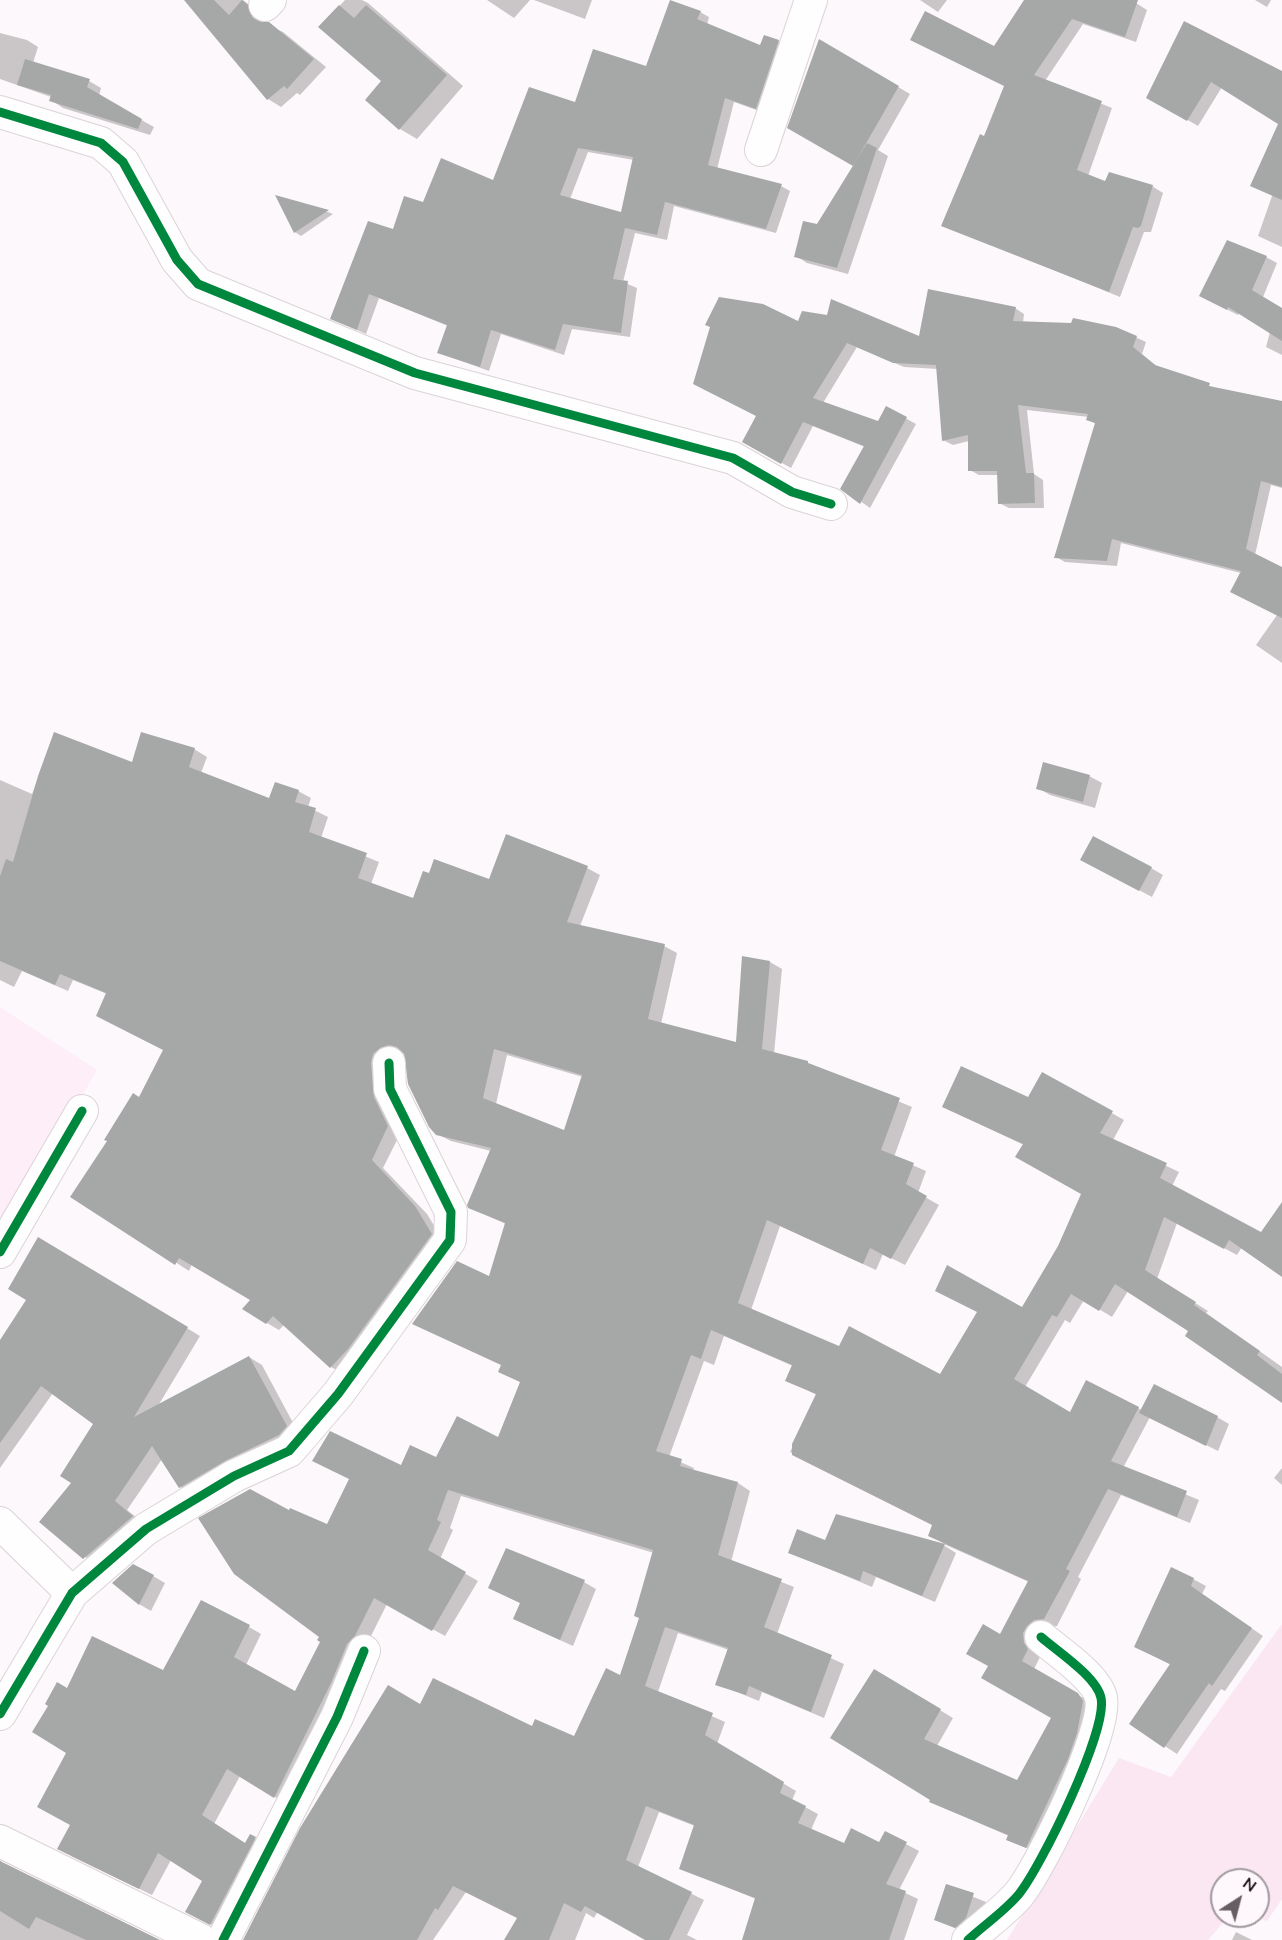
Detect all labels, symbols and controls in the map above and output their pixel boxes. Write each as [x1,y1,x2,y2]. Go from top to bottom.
north arrow [1210,1868,1270,1928]
text: N [1238,1873,1261,1897]

